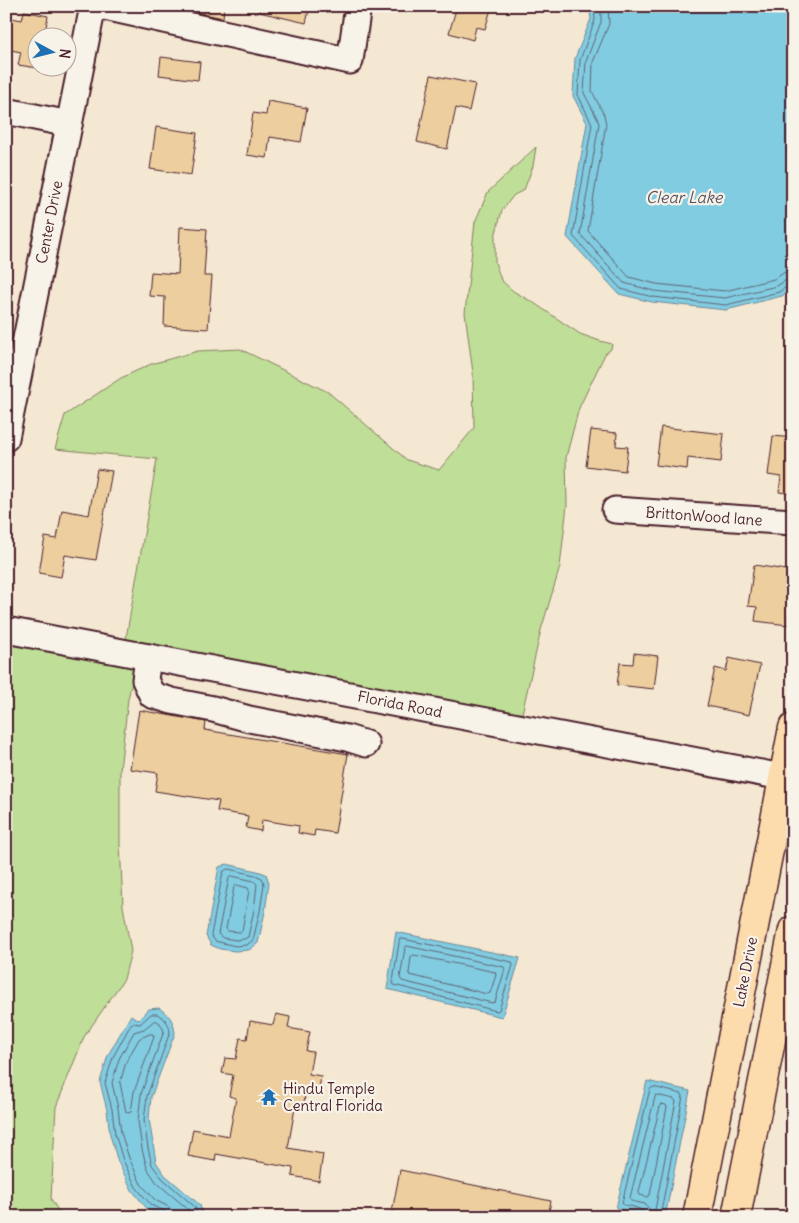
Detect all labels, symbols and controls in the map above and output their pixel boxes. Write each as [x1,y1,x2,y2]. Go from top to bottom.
north arrow [28,28,78,78]
text: N [55,48,74,59]
street label: Center Drive [32,179,66,265]
water label: Clear Lake [646,187,724,207]
street label: BrittonWood lane [645,502,763,530]
street label: Florida Road [356,686,444,722]
street label: Lake Drive [729,935,761,1009]
place label: Hindu Temple Central Florida [283,1079,383,1115]
temple icon: Hindu Temple Central Florida [259,1087,279,1107]

